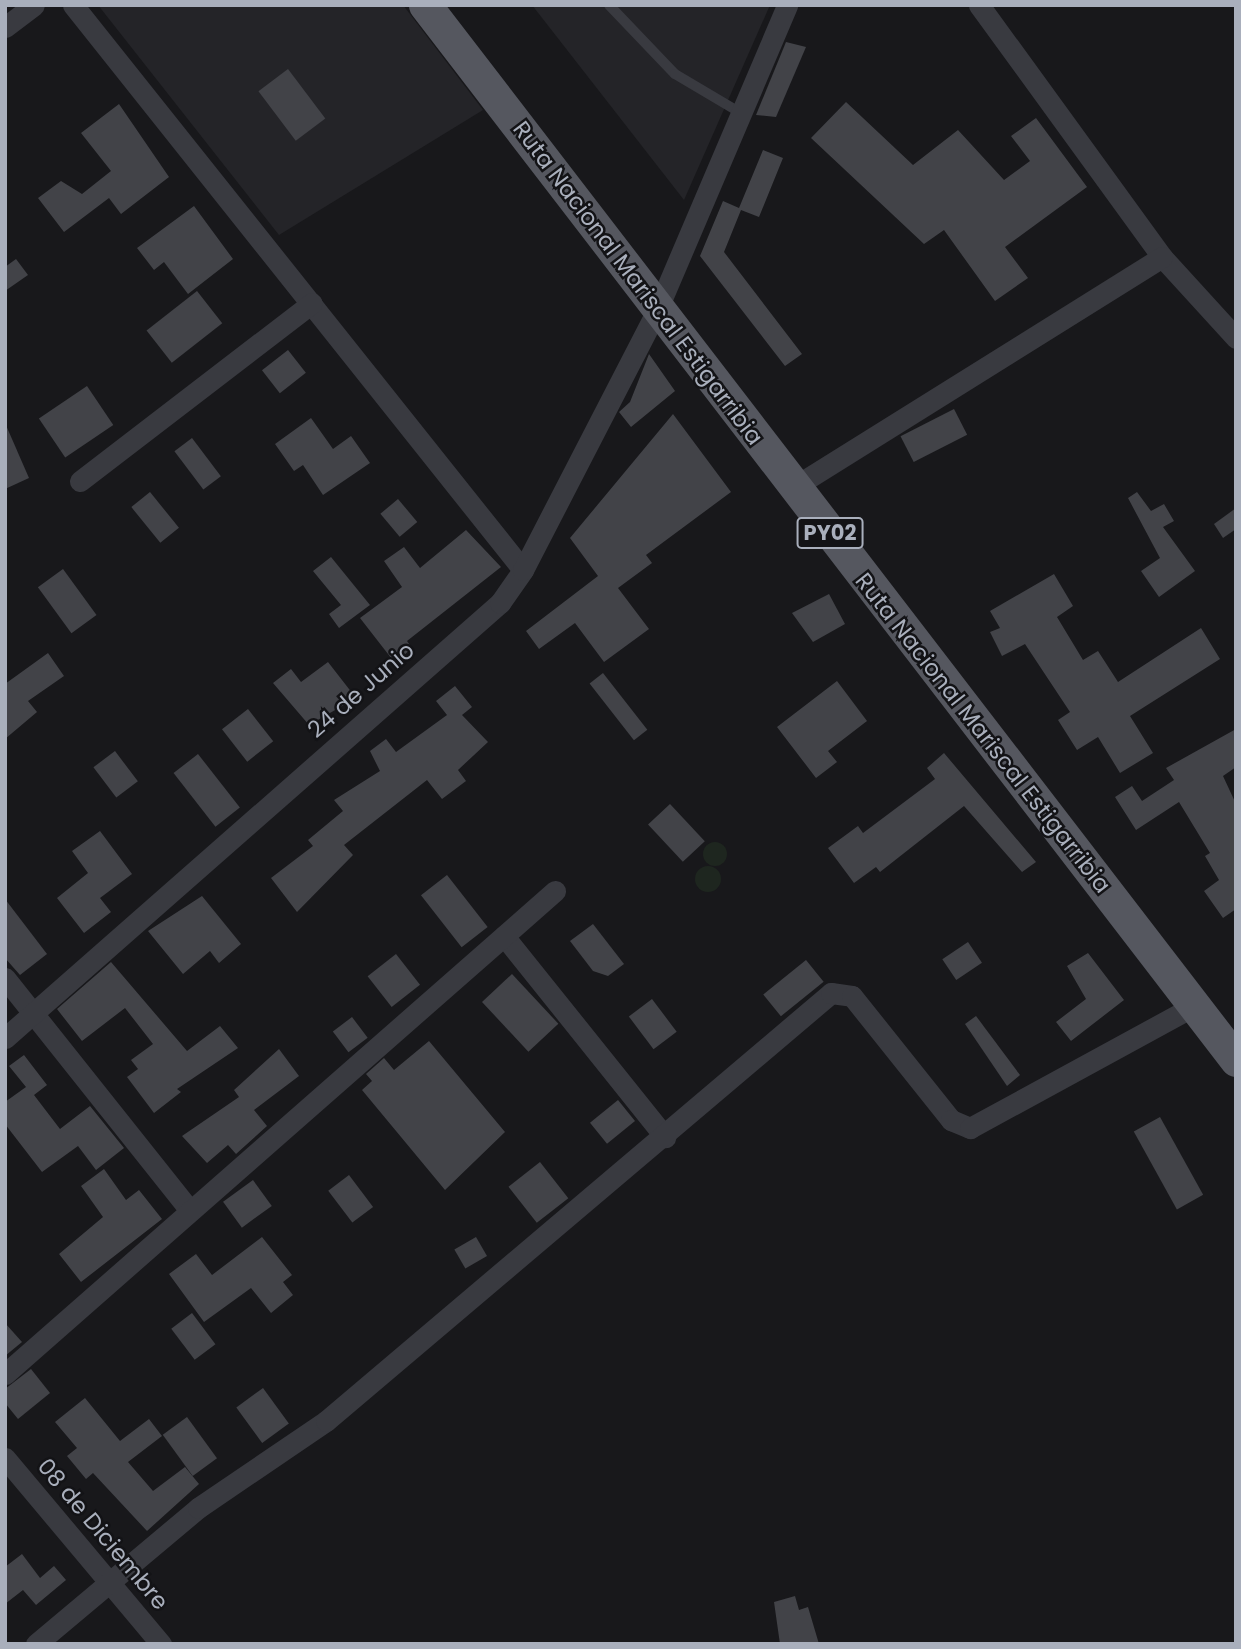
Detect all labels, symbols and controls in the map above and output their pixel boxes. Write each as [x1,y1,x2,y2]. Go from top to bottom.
street label: Ruta Nacional Mariscal Estigarribia [507,116,769,450]
road number: PY02 [795,516,865,550]
street label: Ruta Nacional Mariscal Estigarribia [850,568,1116,898]
street label: 24 de Junio [302,636,420,744]
street label: 08 de Diciembre [32,1453,174,1615]

